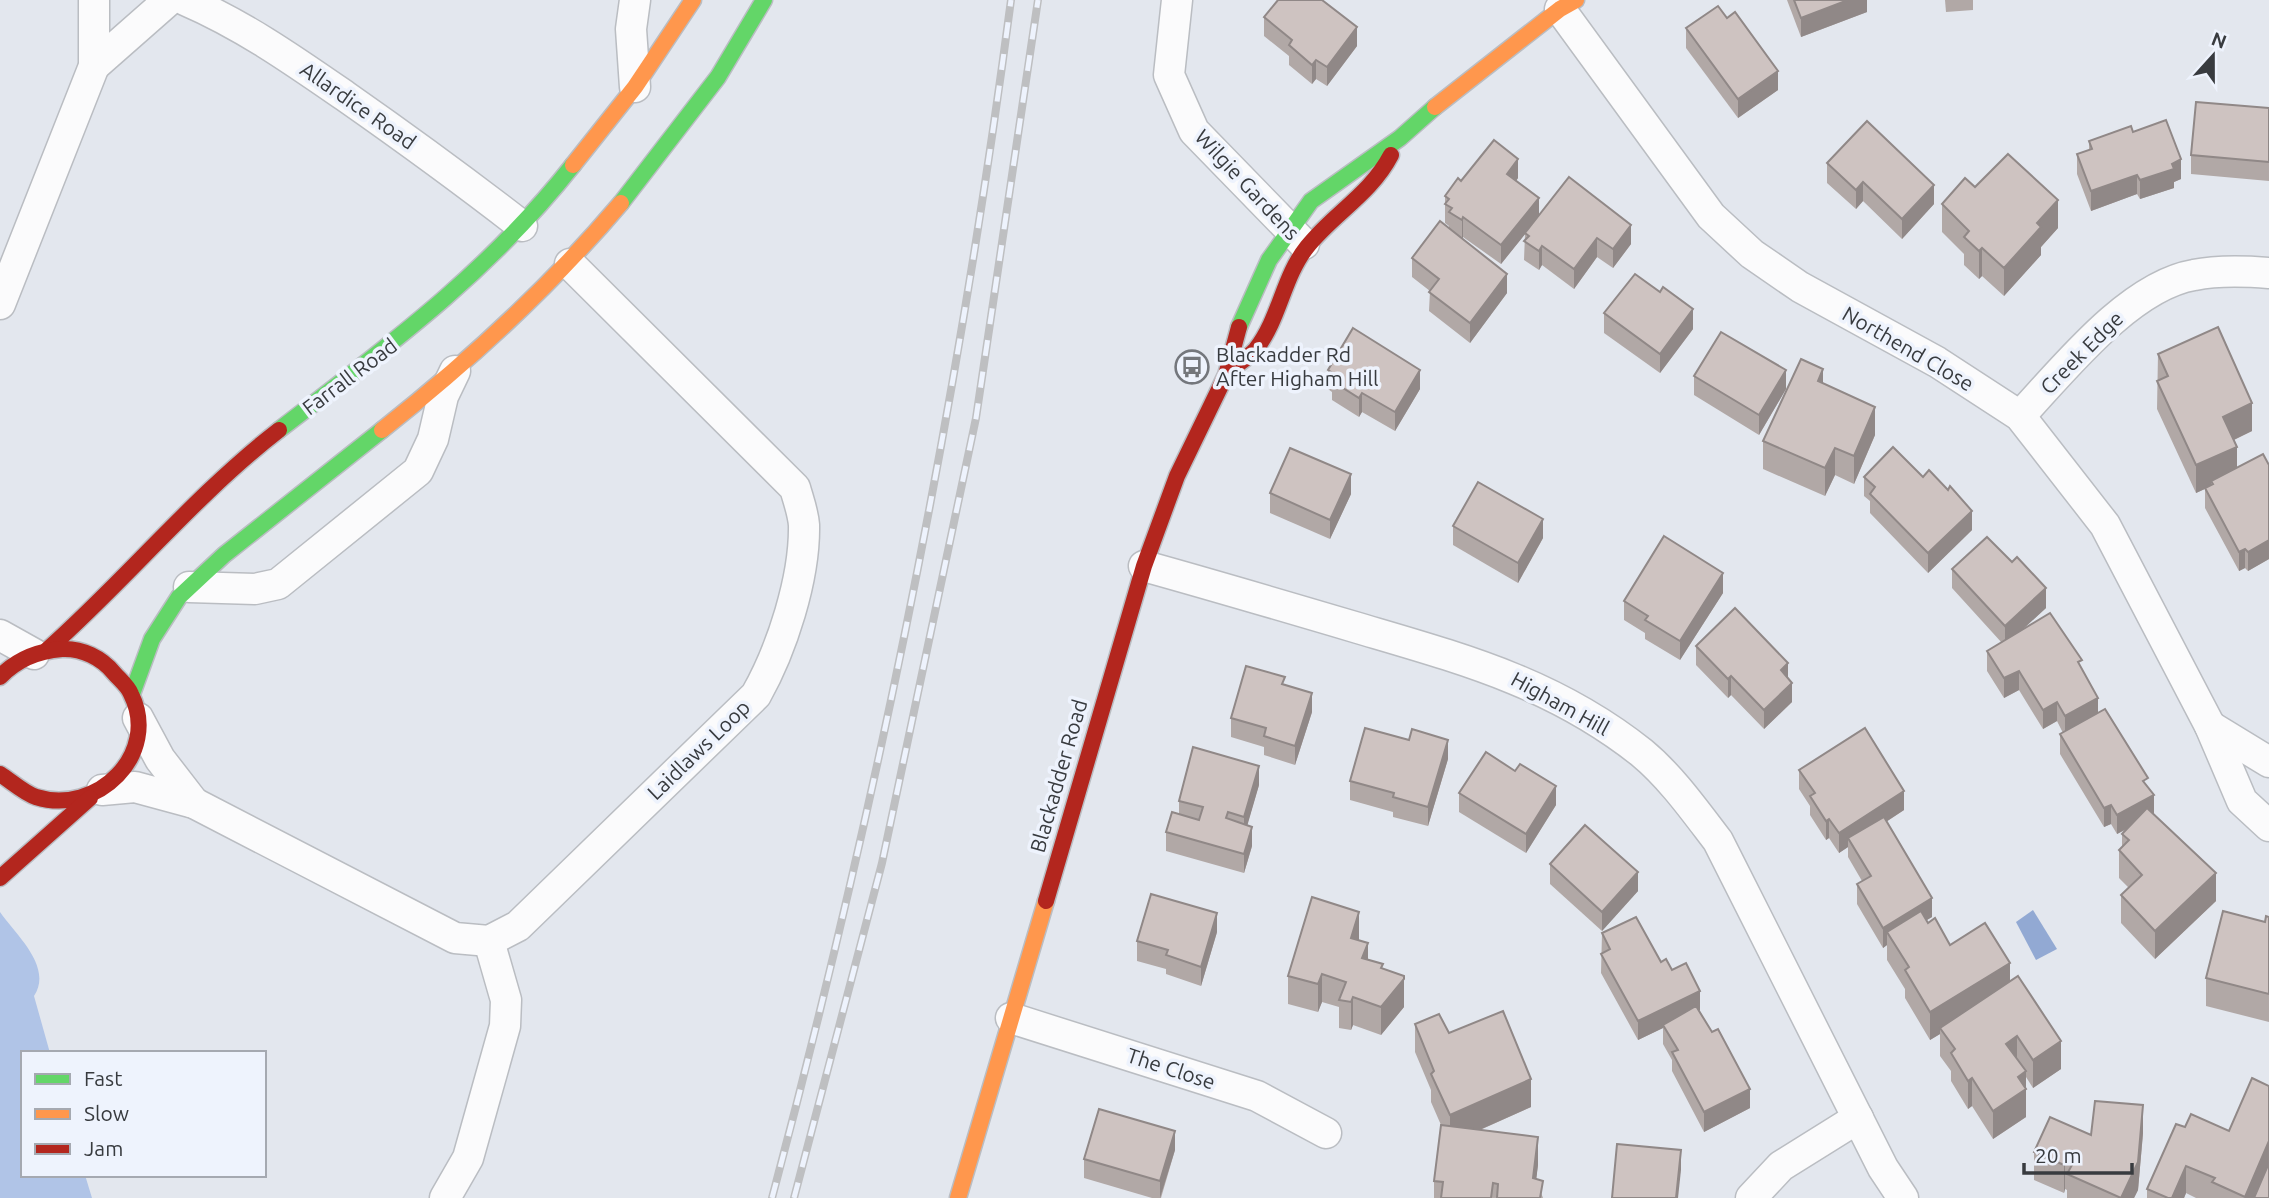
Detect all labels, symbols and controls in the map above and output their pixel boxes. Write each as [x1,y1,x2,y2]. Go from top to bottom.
north arrow [2178,21,2248,91]
text: N [2209,27,2230,53]
street label: Allardice Road [296,57,421,154]
street label: Wilgie Gardens [1191,124,1305,244]
street label: Northend Close [1839,301,1978,395]
street label: Creek Edge [2035,306,2128,399]
street label: Farrall Road [297,333,401,419]
place label: Blackadder Rd After Higham Hill [1216,342,1379,390]
bus stop icon: Blackadder Rd After Higham Hill [1173,348,1211,386]
street label: Higham Hill [1507,666,1614,740]
street label: Laidlaws Loop [642,694,754,804]
street label: Blackadder Road [1025,696,1091,855]
street label: The Close [1124,1043,1218,1094]
legend [21,1051,266,1177]
text: Fast [84,1066,122,1090]
text: Slow [84,1101,129,1125]
scale bar [2024,1132,2132,1176]
text: Jam [84,1136,123,1160]
text: 20 m [2035,1143,2082,1167]

